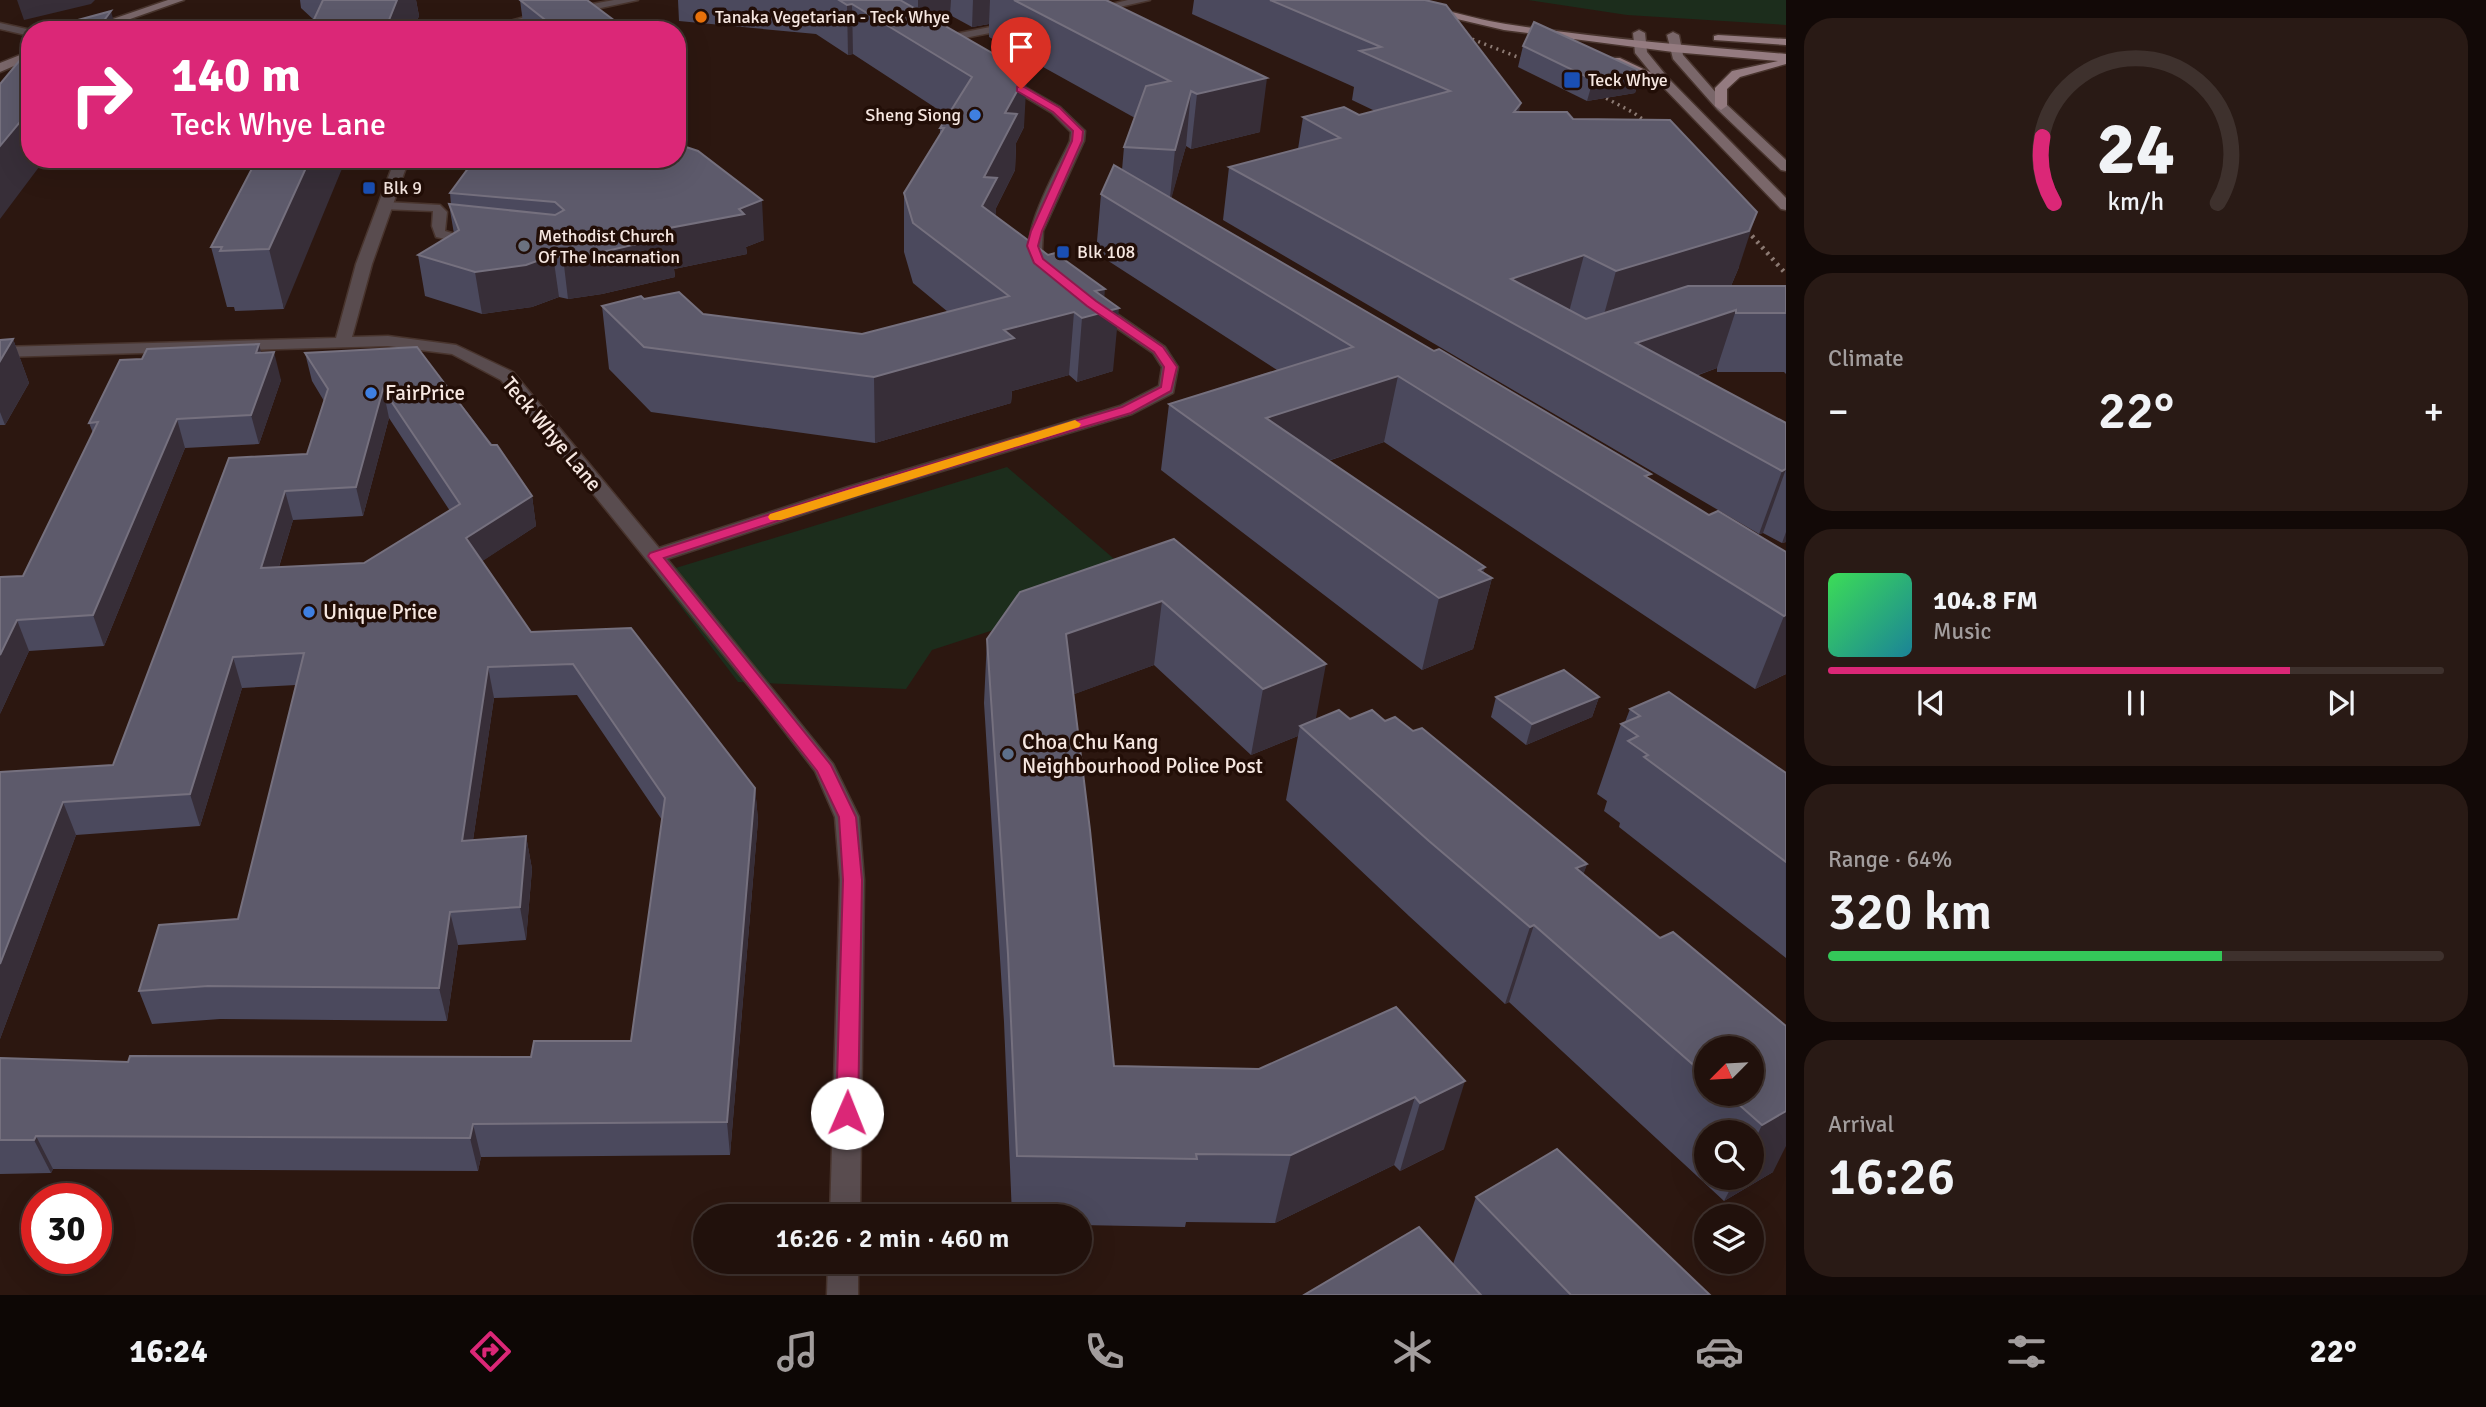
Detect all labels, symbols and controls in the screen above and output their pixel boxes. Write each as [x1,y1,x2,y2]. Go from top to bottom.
place label: Tanaka Vegetarian - Teck Whye [715,6,950,28]
marker: Tanaka Vegetarian - Teck Whye [693,9,709,25]
pin [991,17,1051,89]
icon: arrive [1002,28,1040,66]
text: 140 m [171,45,301,105]
icon: right [56,49,147,140]
place label: Teck Whye [1588,69,1668,91]
marker: Teck Whye [1562,70,1582,90]
place label: Sheng Siong [865,104,961,126]
text: Teck Whye Lane [171,105,386,144]
text: 24 [2097,105,2175,194]
marker: Sheng Siong [967,107,983,123]
place label: Blk 9 [383,177,422,199]
marker: Blk 9 [361,180,377,196]
text: km/h [2108,186,2164,217]
place label: Methodist Church Of The Incarnation [538,225,680,268]
marker: Methodist Church Of The Incarnation [516,238,532,254]
place label: Blk 108 [1077,241,1135,263]
marker: Blk 108 [1055,244,1071,260]
text: Climate [1828,344,1904,373]
street label: Teck Whye Lane [497,372,607,496]
text: 22° [2098,379,2174,443]
place label: FairPrice [385,380,465,406]
marker: FairPrice [363,385,379,401]
text: − [1828,388,1849,435]
text: + [2423,388,2444,435]
text: 104.8 FM [1933,585,2038,617]
place label: Unique Price [323,599,438,625]
marker: Unique Price [301,604,317,620]
text: Music [1933,617,1991,646]
icon: previous [1912,684,1950,722]
icon: pause [2117,684,2155,722]
icon: next [2322,684,2360,722]
place label: Choa Chu Kang Neighbourhood Police Post [1022,729,1263,779]
marker: Choa Chu Kang Neighbourhood Police Post [1000,746,1016,762]
text: Range · 64% [1828,845,1952,874]
text: 320 km [1828,880,1992,944]
north arrow [1694,1036,1764,1106]
map controls [1694,1036,1764,1274]
position arrow [810,1076,884,1150]
text: Arrival [1828,1110,1894,1139]
button: search [1694,1120,1764,1190]
text: 16:26 [1828,1145,1955,1209]
speed limit sign: 30 [21,1183,112,1274]
button: layers [1694,1204,1764,1274]
text: 16:26 · 2 min · 460 m [776,1223,1009,1255]
icon: directions [466,1327,515,1376]
icon: music [773,1327,822,1376]
icon: phone [1080,1327,1129,1376]
icon: climate [1388,1327,1437,1376]
icon: car [1695,1327,1744,1376]
icon: filters [2002,1327,2051,1376]
text: 16:24 [129,1332,208,1371]
text: 22° [2309,1332,2357,1371]

